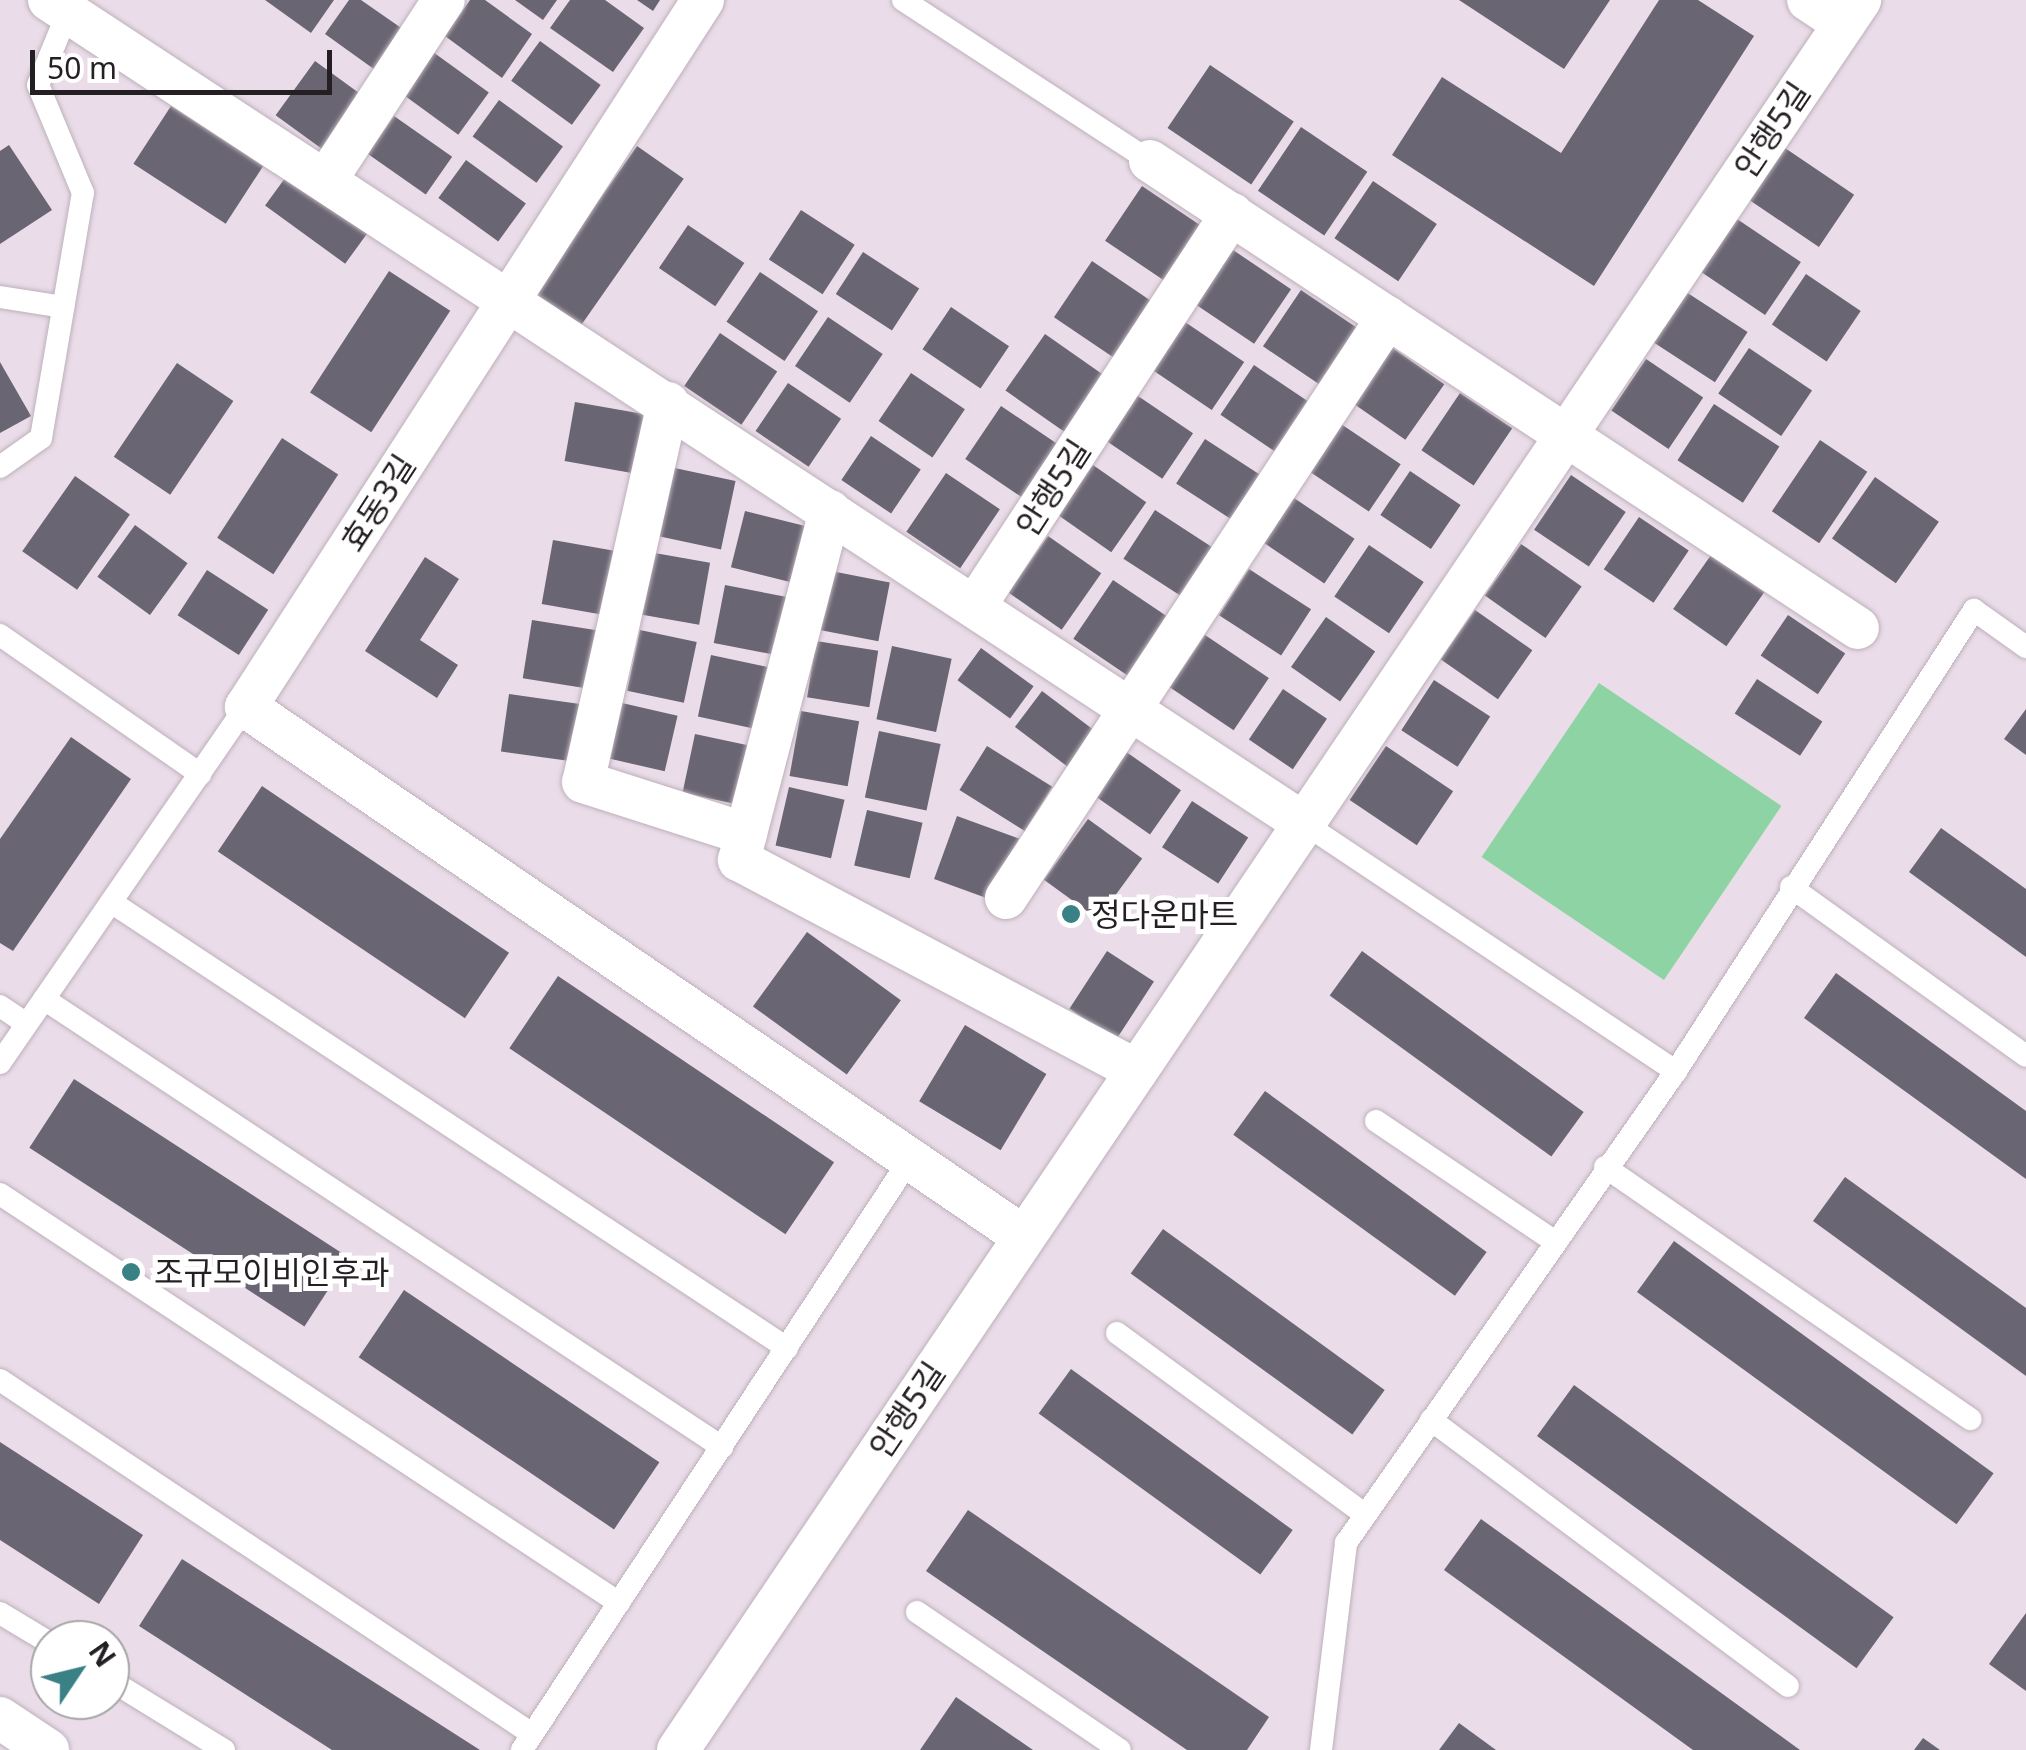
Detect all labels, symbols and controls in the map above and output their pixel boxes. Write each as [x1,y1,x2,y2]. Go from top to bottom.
scale bar [35,30,338,92]
text: 50 m [47,47,117,88]
street label: 안행5길 [1726,75,1818,185]
street label: 안행5길 [1008,433,1098,543]
street label: 효동3길 [333,448,423,558]
place label: 정다운마트 [1091,895,1238,933]
marker: 정다운마트 [1060,903,1082,925]
place label: 조규모이비인후과 [154,1253,390,1291]
marker: 조규모이비인후과 [118,1259,144,1285]
street label: 안행5길 [861,1355,953,1465]
north arrow [30,1620,130,1720]
text: N [81,1634,125,1674]

